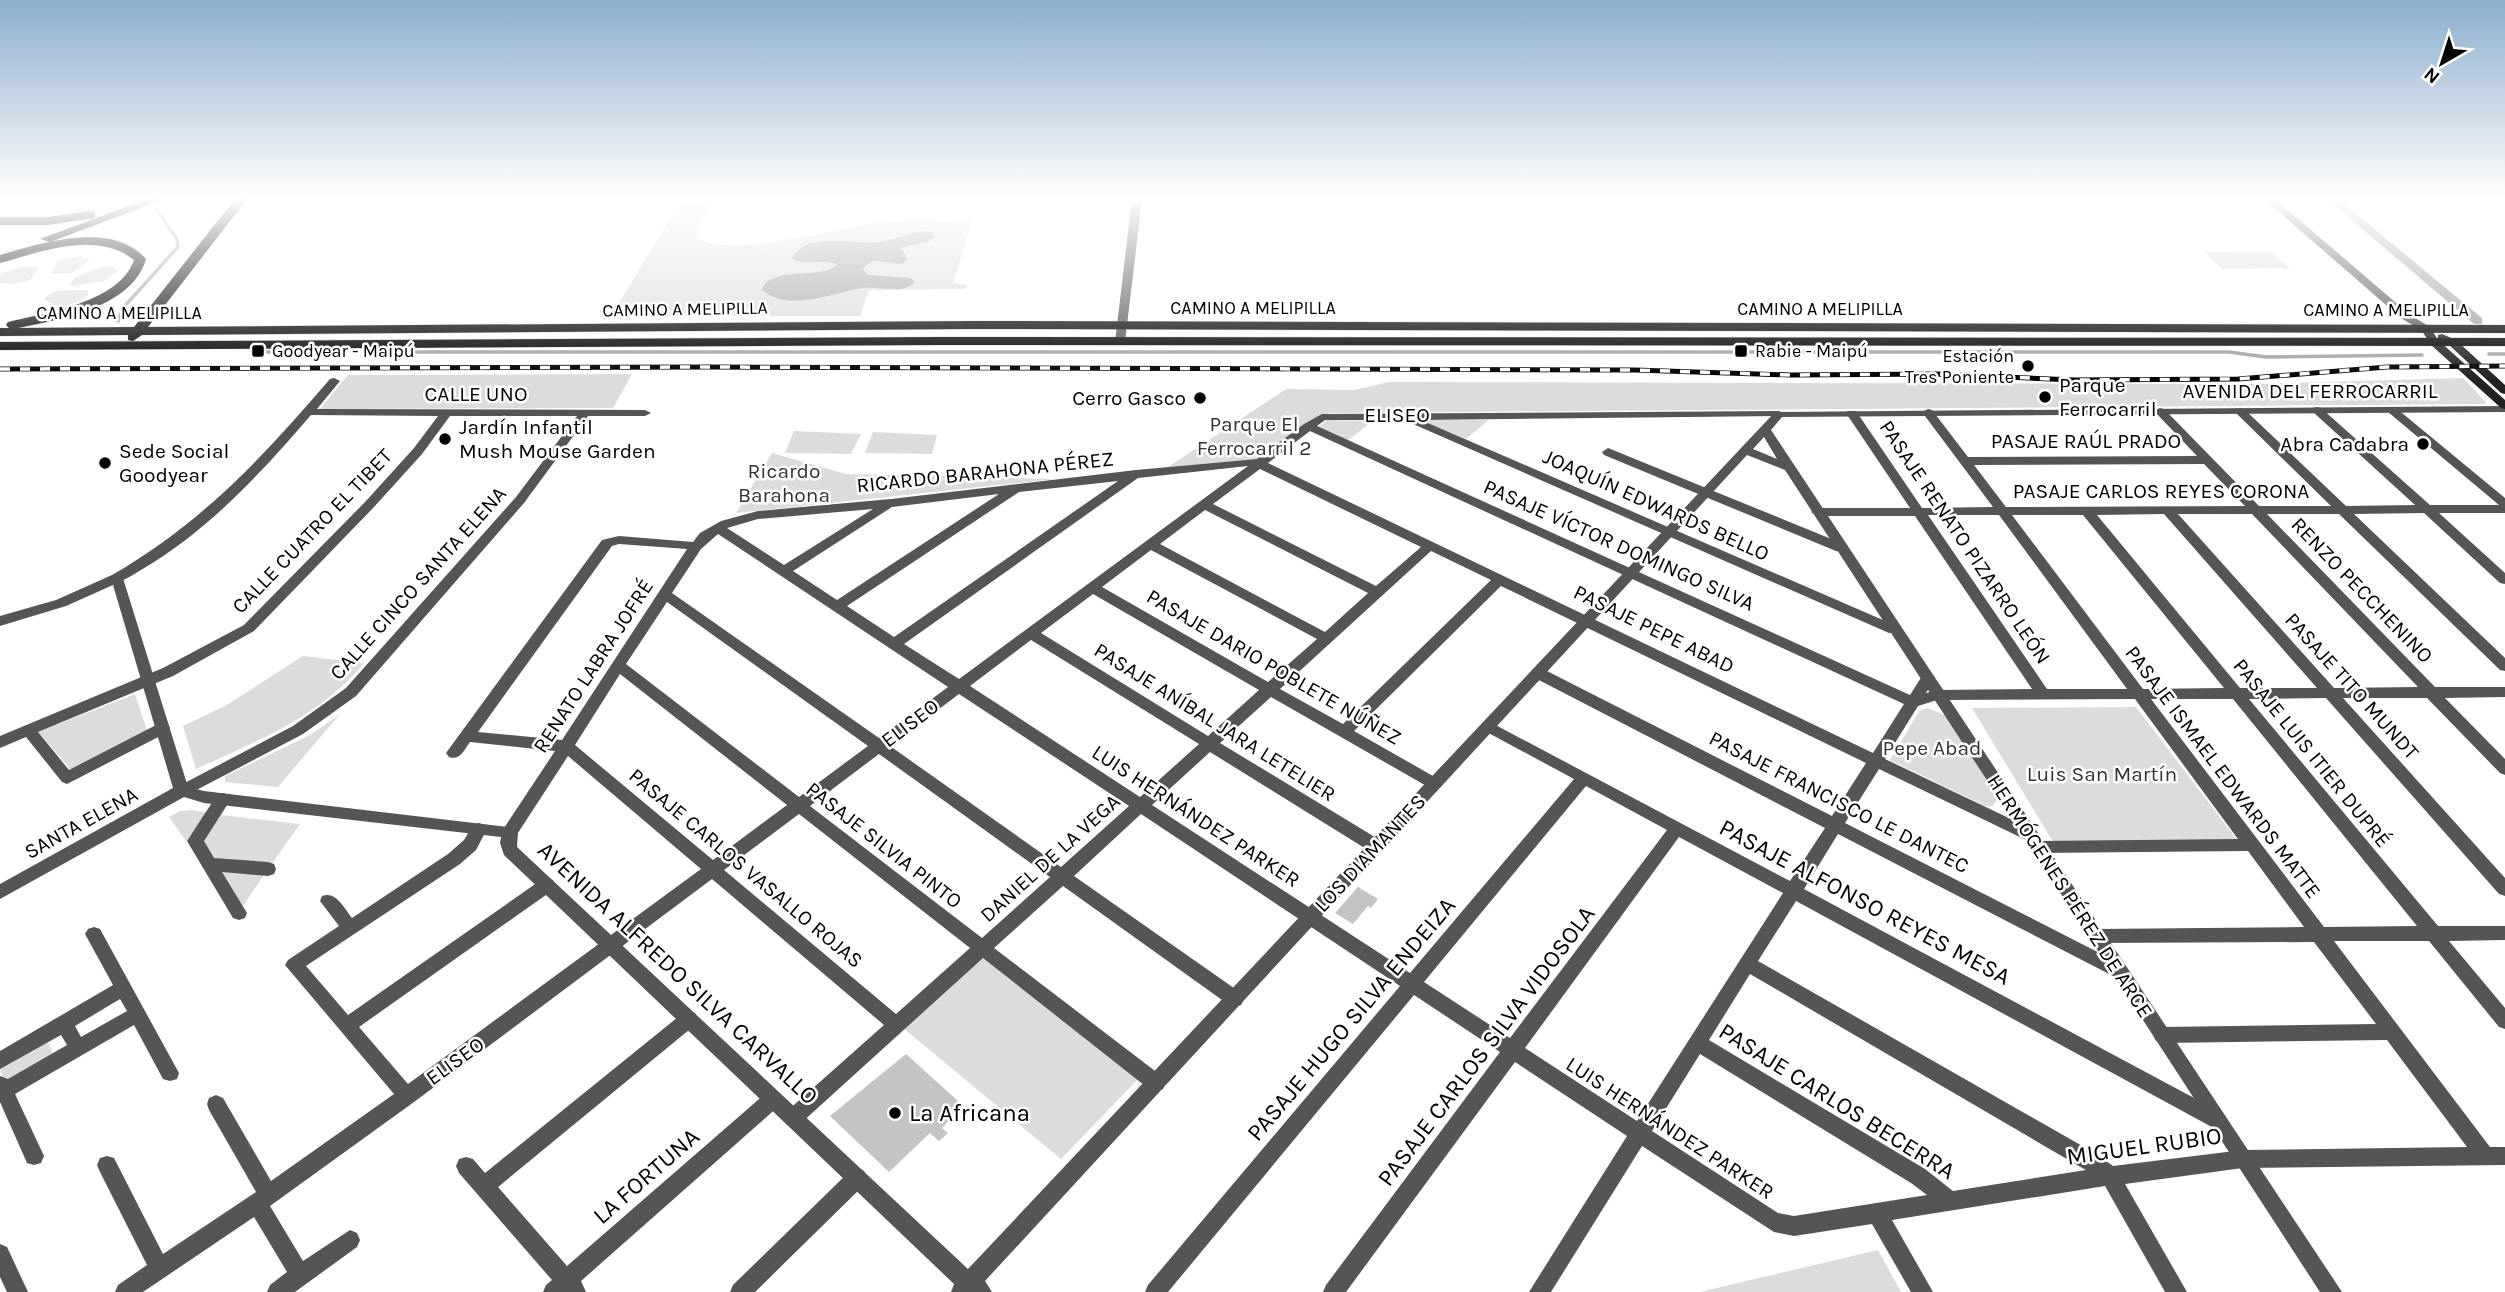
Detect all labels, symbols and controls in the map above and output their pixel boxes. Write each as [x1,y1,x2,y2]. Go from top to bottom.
north arrow [2407,28,2477,98]
text: N [2420,63,2444,88]
street label: CAMINO A MELIPILLA [602,297,768,321]
street label: CAMINO A MELIPILLA [1170,297,1336,319]
street label: CAMINO A MELIPILLA [1737,298,1903,320]
street label: CAMINO A MELIPILLA [2303,299,2469,321]
street label: CAMINO A MELIPILLA [36,302,202,324]
place label: Goodyear - Maipú [272,340,415,362]
place label: Rabie - Maipú [1755,340,1868,362]
marker: Goodyear - Maipú [250,343,266,359]
marker: Rabie - Maipú [1733,343,1749,359]
place label: Estación Tres Poniente [1905,345,2014,388]
marker: Estación Tres Poniente [2020,358,2036,374]
place label: Parque Ferrocarril [2059,373,2157,421]
street label: AVENIDA DEL FERROCARRIL [2182,379,2438,403]
street label: CALLE UNO [425,382,528,406]
place label: Cerro Gasco [1072,386,1186,410]
marker: Parque Ferrocarril [2037,389,2053,405]
marker: Cerro Gasco [1192,390,1208,406]
street label: ELISEO [1364,403,1430,427]
park label: Parque El Ferrocarril 2 [1197,412,1311,460]
place label: Jardín Infantil Mush Mouse Garden [459,415,656,463]
street label: PASAJE RENATO PIZARRO LEÓN [1875,416,2055,668]
street label: PASAJE RAÚL PRADO [1991,429,2181,453]
marker: Jardín Infantil Mush Mouse Garden [437,431,453,447]
place label: Abra Cadabra [2280,432,2409,456]
marker: Abra Cadabra [2415,436,2431,452]
place label: Sede Social Goodyear [119,439,229,487]
street label: CALLE CUATRO EL TIBET [227,443,397,618]
street label: JOAQUÍN EDWARDS BELLO [1539,444,1773,566]
street label: RICARDO BARAHONA PÉREZ [855,447,1115,497]
marker: Sede Social Goodyear [97,455,113,471]
park label: Ricardo Barahona [738,459,830,507]
street label: PASAJE VÍCTOR DOMINGO SILVA [1480,474,1758,616]
street label: PASAJE CARLOS REYES CORONA [2013,479,2309,503]
street label: CALLE CINCO SANTA ELENA [325,481,511,685]
street label: RENZO PECCHENINO [2286,512,2438,668]
street label: RENATO LABRA JOFRÉ [528,575,658,757]
street label: PASAJE PEPE ABAD [1570,580,1738,678]
street label: PASAJE DARIO POBLETE NÚÑEZ [1142,584,1406,750]
street label: PASAJE TITO MUNDT [2280,608,2424,764]
street label: PASAJE ANÍBAL JARA LETELIER [1090,638,1340,806]
street label: PASAJE ISMAEL EDWARDS MATTE [2120,641,2326,903]
street label: PASAJE LUIS ITIER DUPRÉ [2228,654,2396,852]
street label: ELISEO [877,694,943,752]
street label: PASAJE FRANCISCO LE DANTEC [1705,726,1973,878]
park label: Pepe Abad [1883,736,1981,760]
street label: LUIS HERNÁNDEZ PARKER [1088,740,1304,892]
park label: Luis San Martín [2027,762,2177,786]
street label: PASAJE CARLOS VASALLO ROJAS [624,763,868,973]
street label: HERMÓGENES PÉREZ DE ARCE [1982,770,2158,1022]
street label: PASAJE SILVIA PINTO [801,777,967,913]
street label: SANTA ELENA [20,782,142,864]
street label: DANIEL DE LA VEGA [975,789,1125,927]
street label: LOS DIAMANTES [1309,789,1431,917]
street label: PASAJE ALFONSO REYES MESA [1715,813,2016,991]
street label: AVENIDA ALFREDO SILVA CARVALLO [532,836,824,1110]
street label: PASAJE HUGO SILVA ENDEIZA [1241,891,1461,1146]
street label: PASAJE CARLOS SILVA VIDOSOLA [1371,900,1601,1192]
street label: PASAJE CARLOS BECERRA [1714,1017,1960,1185]
street label: ELISEO [421,1032,489,1090]
street label: LUIS HERNÁNDEZ PARKER [1562,1052,1778,1204]
place label: La Africana [909,1099,1030,1127]
marker: La Africana [887,1105,903,1121]
street label: MIGUEL RUBIO [2065,1121,2223,1171]
street label: LA FORTUNA [587,1122,705,1230]

